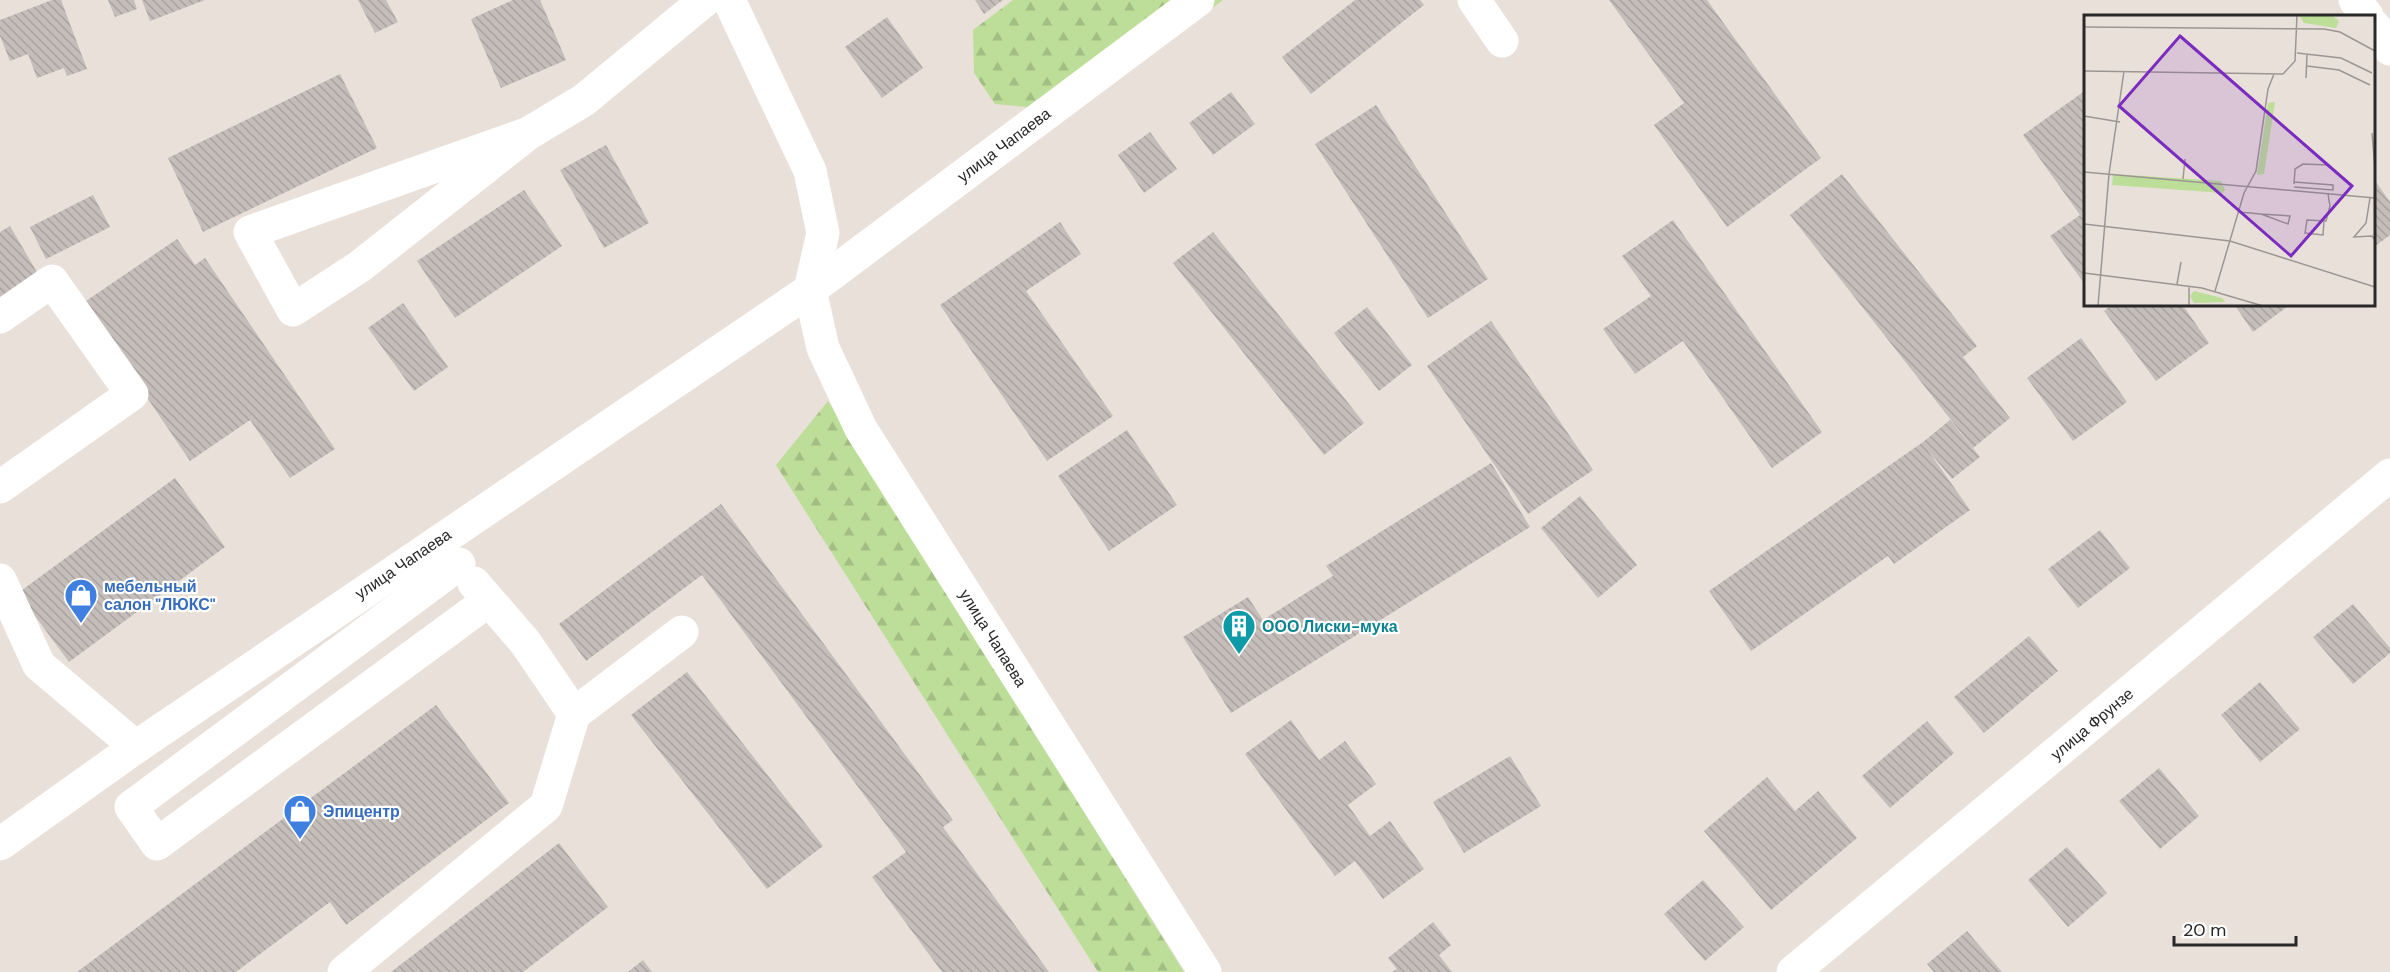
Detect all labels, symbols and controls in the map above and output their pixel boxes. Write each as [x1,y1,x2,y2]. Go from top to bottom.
inset map [2084,15,2375,306]
street label: улица Чапаева [953,103,1055,187]
street label: улица Чапаева [351,524,455,604]
place label: мебельный салон "ЛЮКС" [104,576,216,615]
shop icon: мебельный салон "ЛЮКС" [63,577,99,624]
street label: улица Чапаева [955,585,1031,691]
building icon: ООО Лиски-мука [1221,608,1257,655]
place label: ООО Лиски-мука [1262,616,1398,637]
street label: улица Фрунзе [2046,683,2138,765]
shop icon: Эпицентр [282,793,318,840]
place label: Эпицентр [323,801,400,822]
scale bar [2174,909,2296,947]
text: 20 m [2183,918,2226,942]

